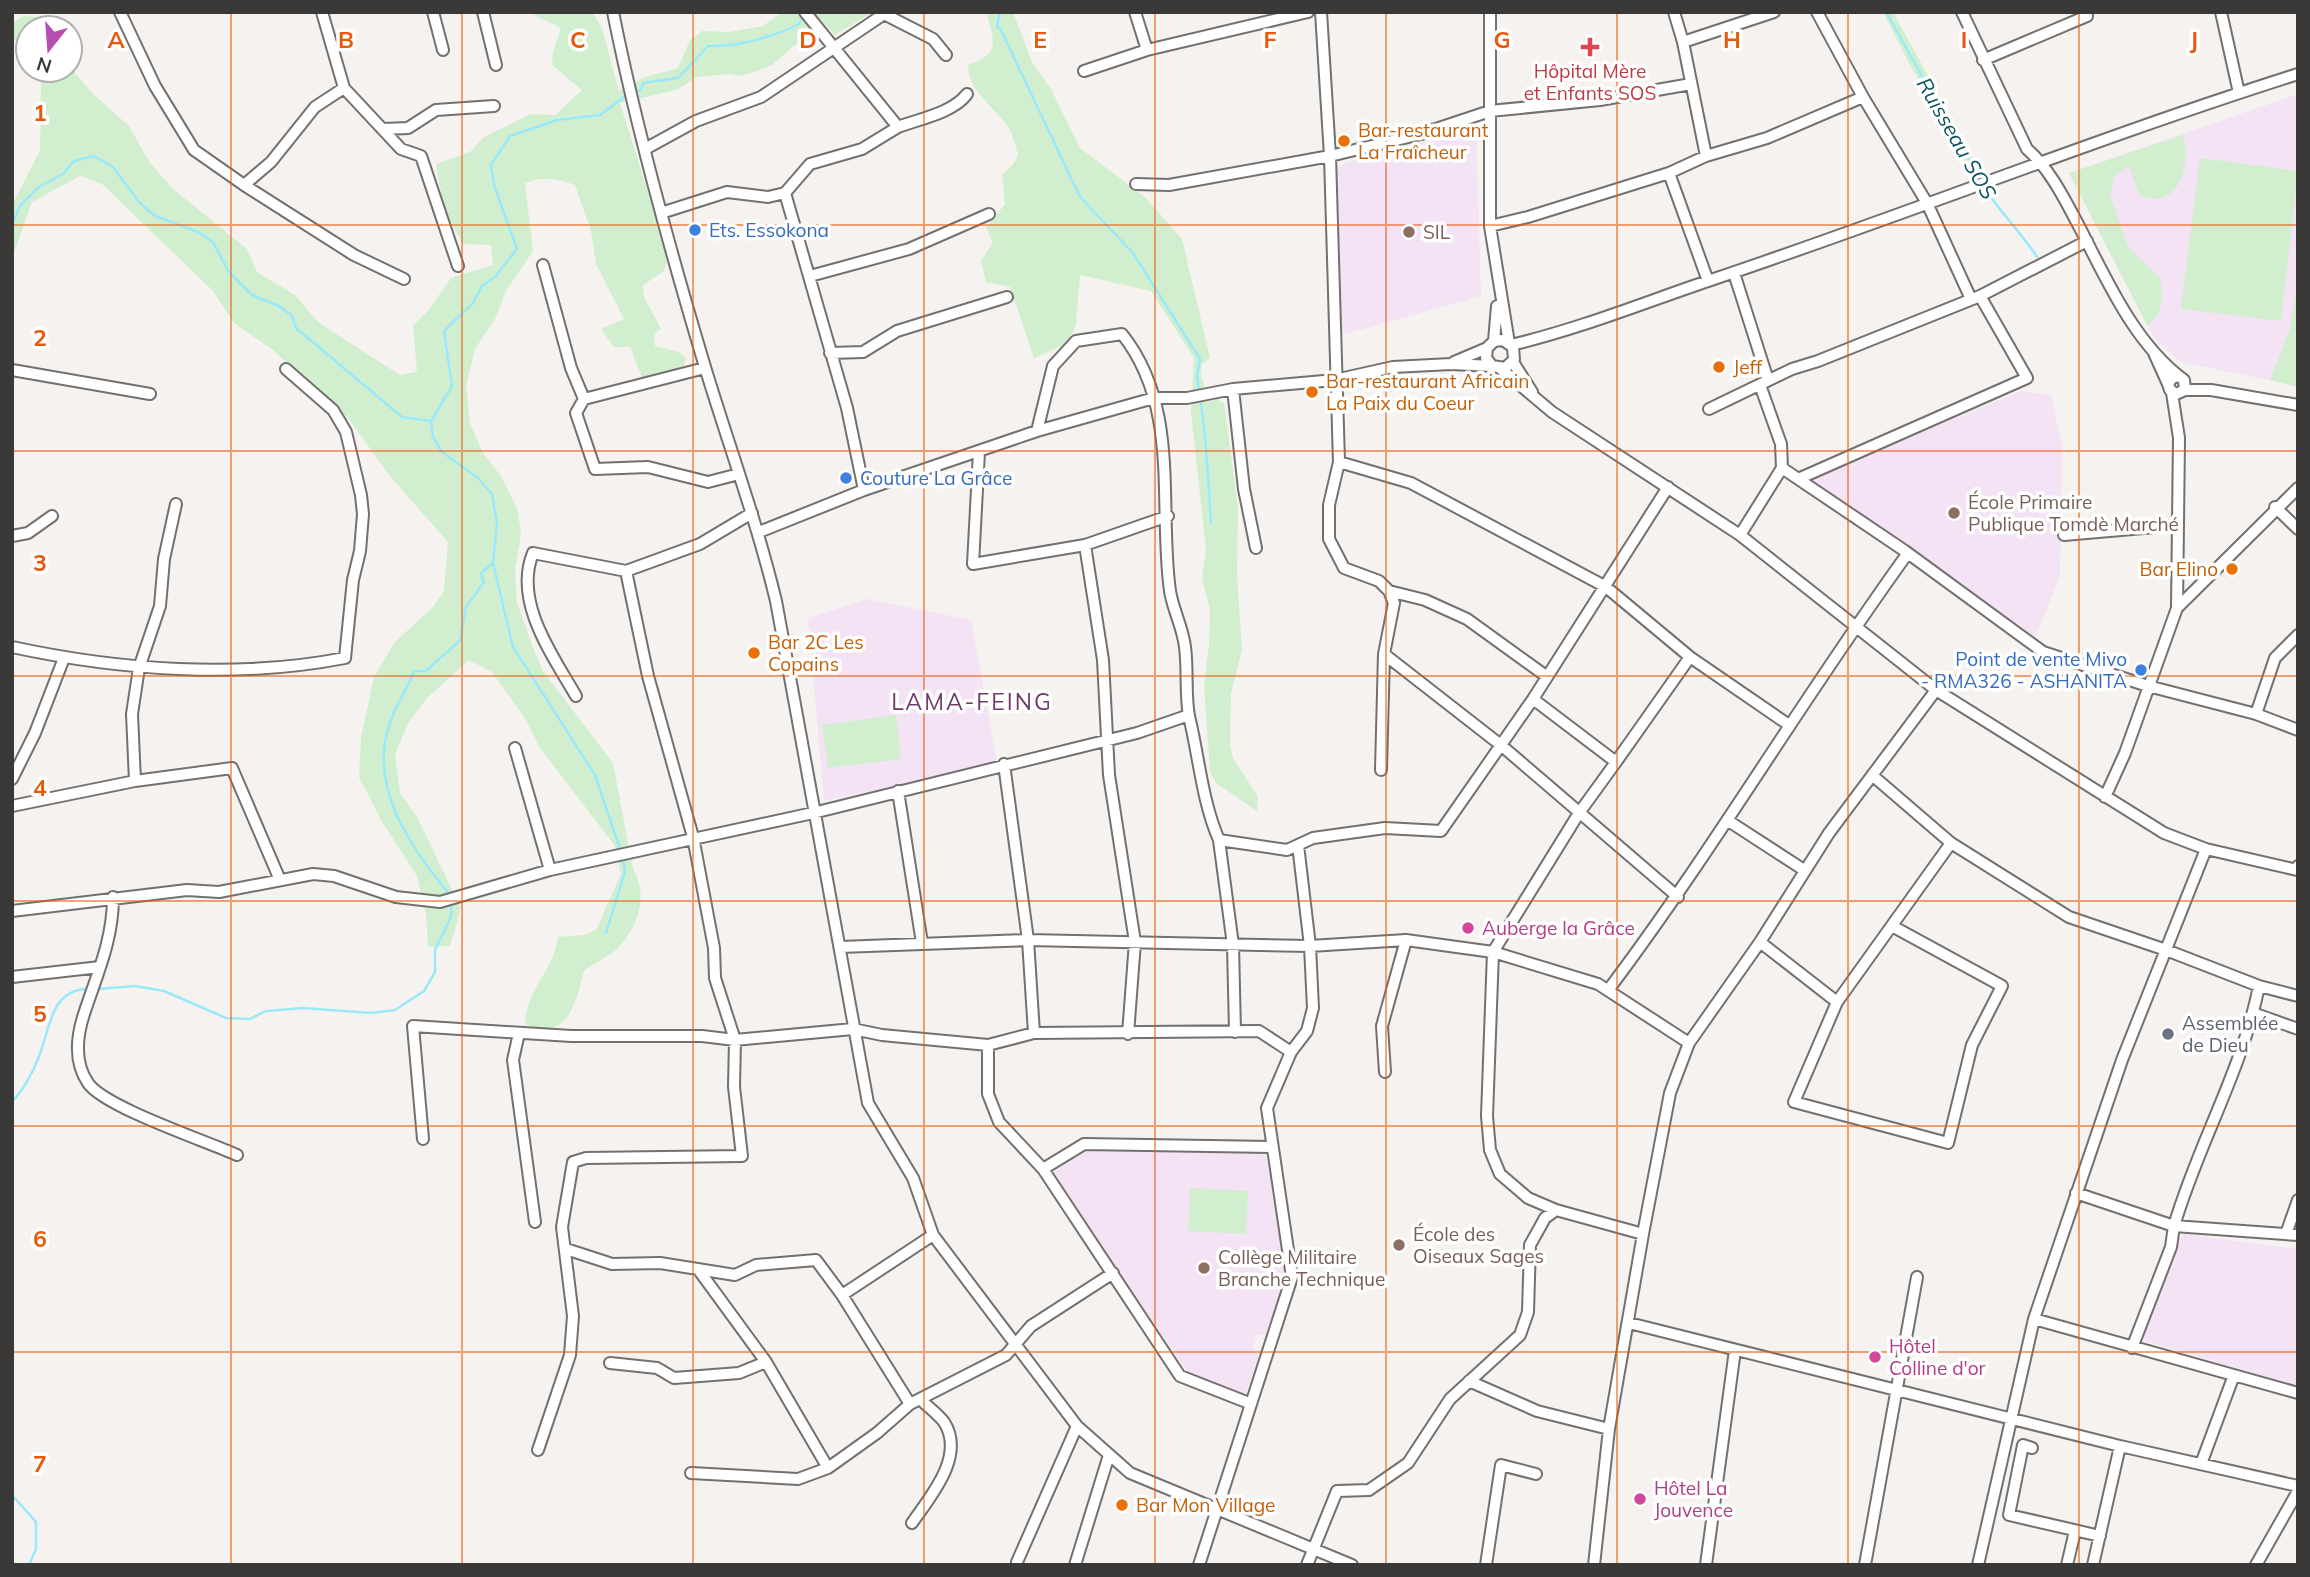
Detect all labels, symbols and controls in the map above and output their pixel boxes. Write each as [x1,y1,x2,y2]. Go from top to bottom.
north arrow [14,14,84,84]
text: A [107,25,125,54]
text: B [338,25,354,54]
text: C [570,25,586,54]
text: D [799,25,817,54]
text: E [1033,25,1047,54]
text: F [1263,25,1277,54]
text: G [1493,25,1511,54]
text: H [1723,25,1741,54]
text: I [1961,25,1967,54]
text: J [2190,25,2198,54]
marker: Hôpital Mère et Enfants SOS [1580,37,1600,57]
text: N [34,52,54,79]
place label: Hôpital Mère et Enfants SOS [1524,59,1656,105]
water label: Ruisseau SOS [1912,72,2002,204]
text: 1 [33,98,47,127]
place label: Bar-restaurant La Fraîcheur [1358,118,1489,164]
marker: Bar-restaurant La Fraîcheur [1336,133,1352,149]
place label: Ets. Essokona [709,218,829,242]
place label: SIL [1423,220,1451,244]
marker: Ets. Essokona [687,222,703,238]
marker: SIL [1401,224,1417,240]
text: 2 [33,323,47,352]
place label: Jeff [1733,355,1763,379]
marker: Jeff [1711,359,1727,375]
place label: Bar-restaurant Africain La Paix du Coeur [1326,369,1529,415]
marker: Bar-restaurant Africain La Paix du Coeur [1304,384,1320,400]
place label: Couture La Grâce [860,466,1012,490]
marker: Couture La Grâce [838,470,854,486]
place label: École Primaire Publique Tomdè Marché [1968,490,2179,536]
marker: École Primaire Publique Tomdè Marché [1946,505,1962,521]
text: 3 [33,548,47,577]
place label: Bar Elino [2140,557,2218,581]
marker: Bar Elino [2224,561,2240,577]
place label: Bar 2C Les Copains [768,630,864,676]
marker: Bar 2C Les Copains [746,645,762,661]
place label: Point de vente Mivo - RMA326 - ASHANITA [1921,647,2127,693]
marker: Point de vente Mivo - RMA326 - ASHANITA [2133,662,2149,678]
district label: LAMA-FEING [891,687,1053,716]
text: 4 [33,773,47,802]
place label: Auberge la Grâce [1482,916,1635,940]
marker: Auberge la Grâce [1460,920,1476,936]
text: 5 [33,999,47,1028]
place label: Assemblée de Dieu [2182,1011,2278,1057]
marker: Assemblée de Dieu [2160,1026,2176,1042]
place label: École des Oiseaux Sages [1413,1222,1544,1268]
text: 6 [33,1224,47,1253]
marker: École des Oiseaux Sages [1391,1237,1407,1253]
place label: Collège Militaire Branche Technique [1218,1245,1385,1291]
marker: Collège Militaire Branche Technique [1196,1260,1212,1276]
place label: Hôtel Colline d'or [1889,1334,1986,1380]
marker: Hôtel Colline d'or [1867,1349,1883,1365]
text: 7 [33,1449,47,1478]
place label: Hôtel La Jouvence [1654,1476,1733,1522]
marker: Hôtel La Jouvence [1632,1491,1648,1507]
place label: Bar Mon Village [1136,1493,1275,1517]
marker: Bar Mon Village [1114,1497,1130,1513]

